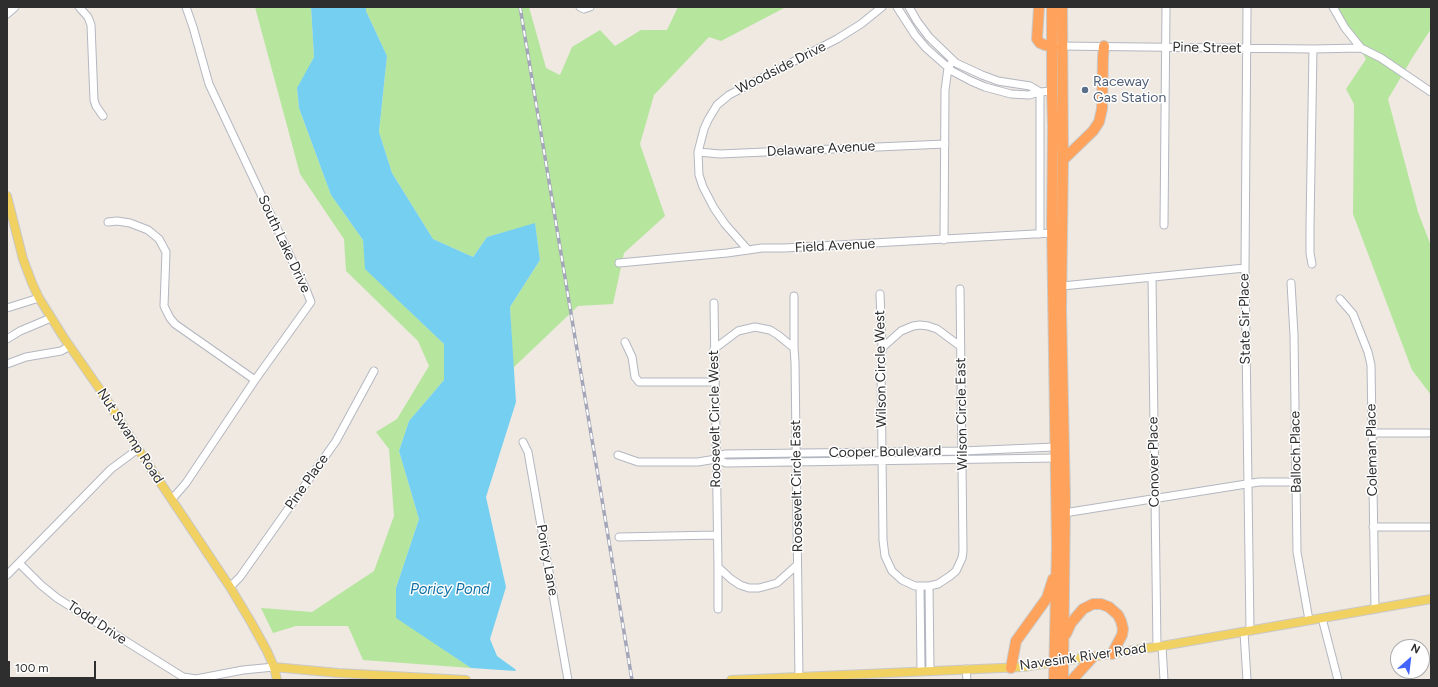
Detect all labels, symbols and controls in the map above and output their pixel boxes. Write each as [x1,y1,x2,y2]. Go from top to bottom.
street label: Woodside Drive [733,38,829,98]
street label: Pine Street [1172,39,1242,57]
place label: Raceway Gas Station [1093,74,1166,106]
marker: Raceway Gas Station [1080,85,1090,95]
street label: Delaware Avenue [766,138,876,160]
street label: South Lake Drive [254,193,314,295]
street label: Field Avenue [794,236,876,256]
street label: State Sir Place [1236,273,1254,365]
street label: Wilson Circle West [872,310,890,428]
street label: Roosevelt Circle West [705,350,725,488]
street label: Wilson Circle East [953,357,971,471]
street label: Nut Swamp Road [93,385,167,487]
street label: Coleman Place [1363,403,1381,497]
street label: Balloch Place [1287,411,1305,493]
street label: Conover Place [1145,417,1163,507]
street label: Roosevelt Circle East [787,420,807,552]
street label: Cooper Boulevard [829,443,941,461]
street label: Pine Place [282,451,332,513]
street label: Poricy Lane [532,523,562,597]
water label: Poricy Pond [410,581,490,599]
street label: Todd Drive [64,598,130,648]
north arrow [1390,639,1430,679]
street label: Navesink River Road [1019,640,1147,674]
text: N [1409,641,1422,657]
scale bar [10,653,98,679]
text: 100 m [15,661,49,675]

